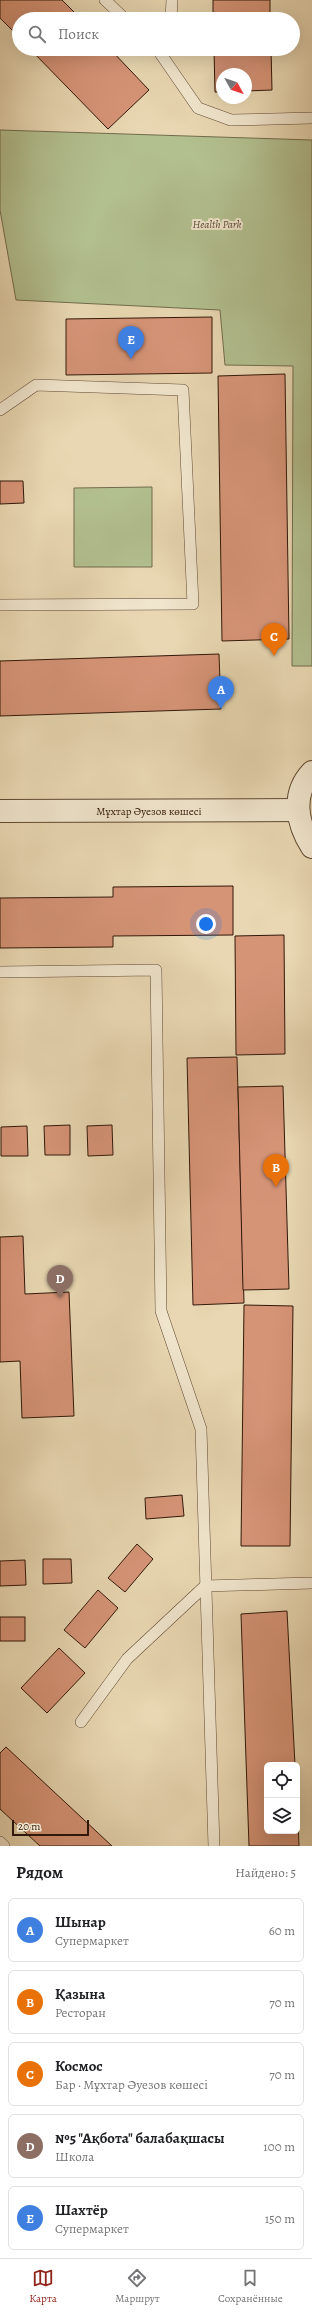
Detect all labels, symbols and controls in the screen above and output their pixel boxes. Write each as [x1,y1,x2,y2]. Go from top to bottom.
search box [12,12,300,56]
icon: search [26,23,48,45]
text: Поиск [58,24,99,44]
north arrow [216,68,252,104]
park label: Health Park [193,217,242,232]
pin: E [118,326,144,359]
pin: C [261,623,287,656]
pin: A [208,676,234,709]
street label: Мұхтар Әуезов көшесі [96,804,202,819]
your location [196,914,216,934]
pin: B [263,1154,289,1187]
pin: D [47,1265,73,1298]
map controls [264,1762,300,1834]
button: locate [264,1762,300,1798]
button: layers [264,1798,300,1834]
scale bar [12,1818,89,1837]
text: 20 m [18,1819,40,1834]
text: Рядом [16,1861,63,1884]
text: Найдено: 5 [235,1864,296,1881]
text: Шынар [55,1912,106,1932]
text: A [26,1922,34,1939]
text: 60 m [269,1922,295,1939]
text: Супермаркет [55,1932,129,1949]
text: Қазына [55,1984,105,2004]
text: B [26,1994,34,2011]
text: 70 m [269,1994,295,2011]
text: Ресторан [55,2004,106,2021]
text: Космос [55,2056,103,2076]
text: C [26,2066,34,2083]
text: 70 m [269,2066,295,2083]
text: Бар · Мұхтар Әуезов көшесі [55,2076,208,2093]
text: №5 "Ақбота" балабақшасы [55,2128,225,2148]
text: D [25,2138,35,2155]
text: 100 m [263,2138,295,2155]
text: Школа [55,2148,94,2165]
text: Шахтёр [55,2200,108,2220]
text: E [26,2210,34,2227]
text: 150 m [265,2210,295,2227]
text: Супермаркет [55,2220,129,2237]
tab: Карта [29,2267,57,2306]
tab: Маршрут [115,2267,160,2306]
tab: Сохранённые [218,2267,283,2306]

